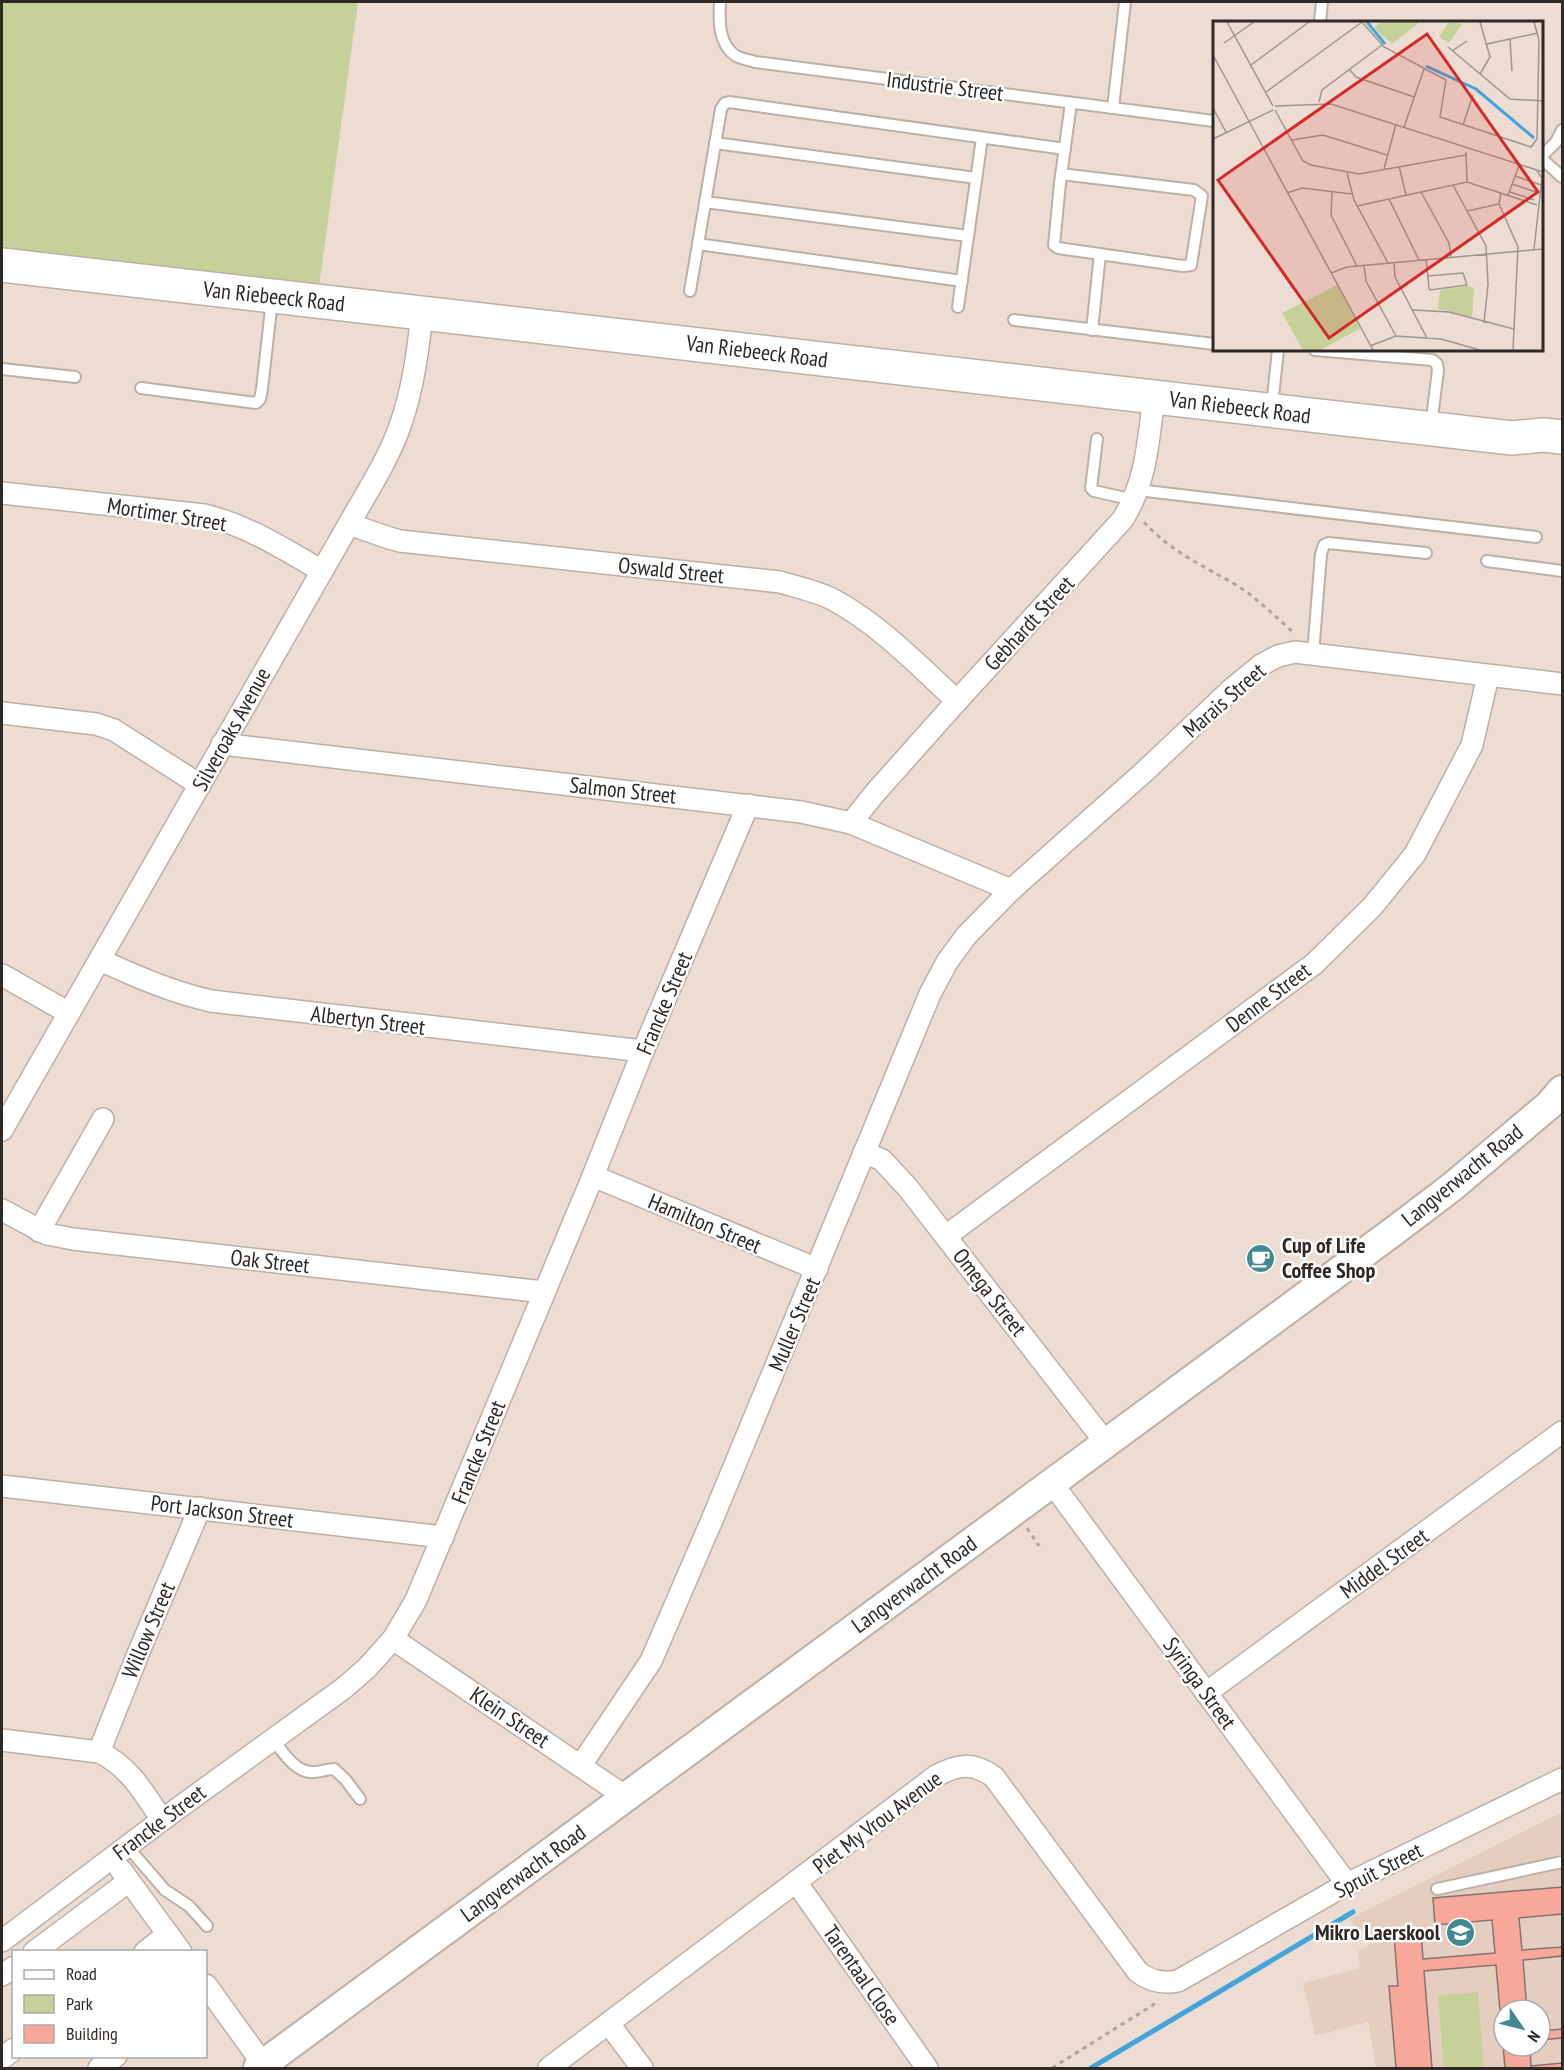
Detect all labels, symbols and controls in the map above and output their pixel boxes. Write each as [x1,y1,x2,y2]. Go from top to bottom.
inset map [1213,21,1543,351]
street label: Industrie Street [885,65,1005,107]
street label: Van Riebeeck Road [201,275,346,317]
street label: Van Riebeeck Road [684,328,829,374]
street label: Van Riebeeck Road [1167,384,1312,430]
street label: Mortimer Street [105,491,229,537]
street label: Oswald Street [617,551,725,589]
street label: Gebhardt Street [978,570,1080,676]
street label: Marais Street [1177,657,1271,743]
street label: Silveroaks Avenue [186,662,276,796]
street label: Salmon Street [568,770,678,810]
street label: Francke Street [630,947,698,1059]
street label: Denne Street [1220,956,1316,1038]
street label: Albertyn Street [309,999,427,1041]
street label: Langverwacht Road [1396,1118,1528,1232]
street label: Hamilton Street [644,1187,766,1259]
place label: Cup of Life Coffee Shop [1282,1231,1375,1284]
street label: Omega Street [947,1242,1033,1342]
cafe icon: Cup of Life Coffee Shop [1245,1242,1277,1274]
street label: Oak Street [229,1243,311,1279]
street label: Muller Street [762,1273,826,1375]
street label: Francke Street [445,1396,511,1508]
street label: Port Jackson Street [149,1488,295,1534]
street label: Middel Street [1334,1522,1434,1604]
street label: Langverwacht Road [846,1529,982,1639]
street label: Willow Street [115,1578,181,1682]
street label: Syringa Street [1157,1632,1243,1734]
street label: Klein Street [465,1680,555,1754]
street label: Piet My Vrou Avenue [807,1764,947,1880]
street label: Francke Street [107,1778,211,1866]
street label: Langverwacht Road [455,1818,591,1928]
street label: Spruit Street [1329,1836,1427,1904]
school or university icon: Mikro Laerskool [1445,1916,1477,1948]
place label: Mikro Laerskool [1315,1918,1441,1946]
street label: Tarentaal Close [817,1919,907,2031]
legend [12,1950,207,2058]
text: Road [66,1962,97,1985]
text: Park [66,1992,93,2015]
north arrow [1492,1998,1552,2058]
text: Building [66,2022,118,2045]
text: N [1524,2027,1545,2046]

